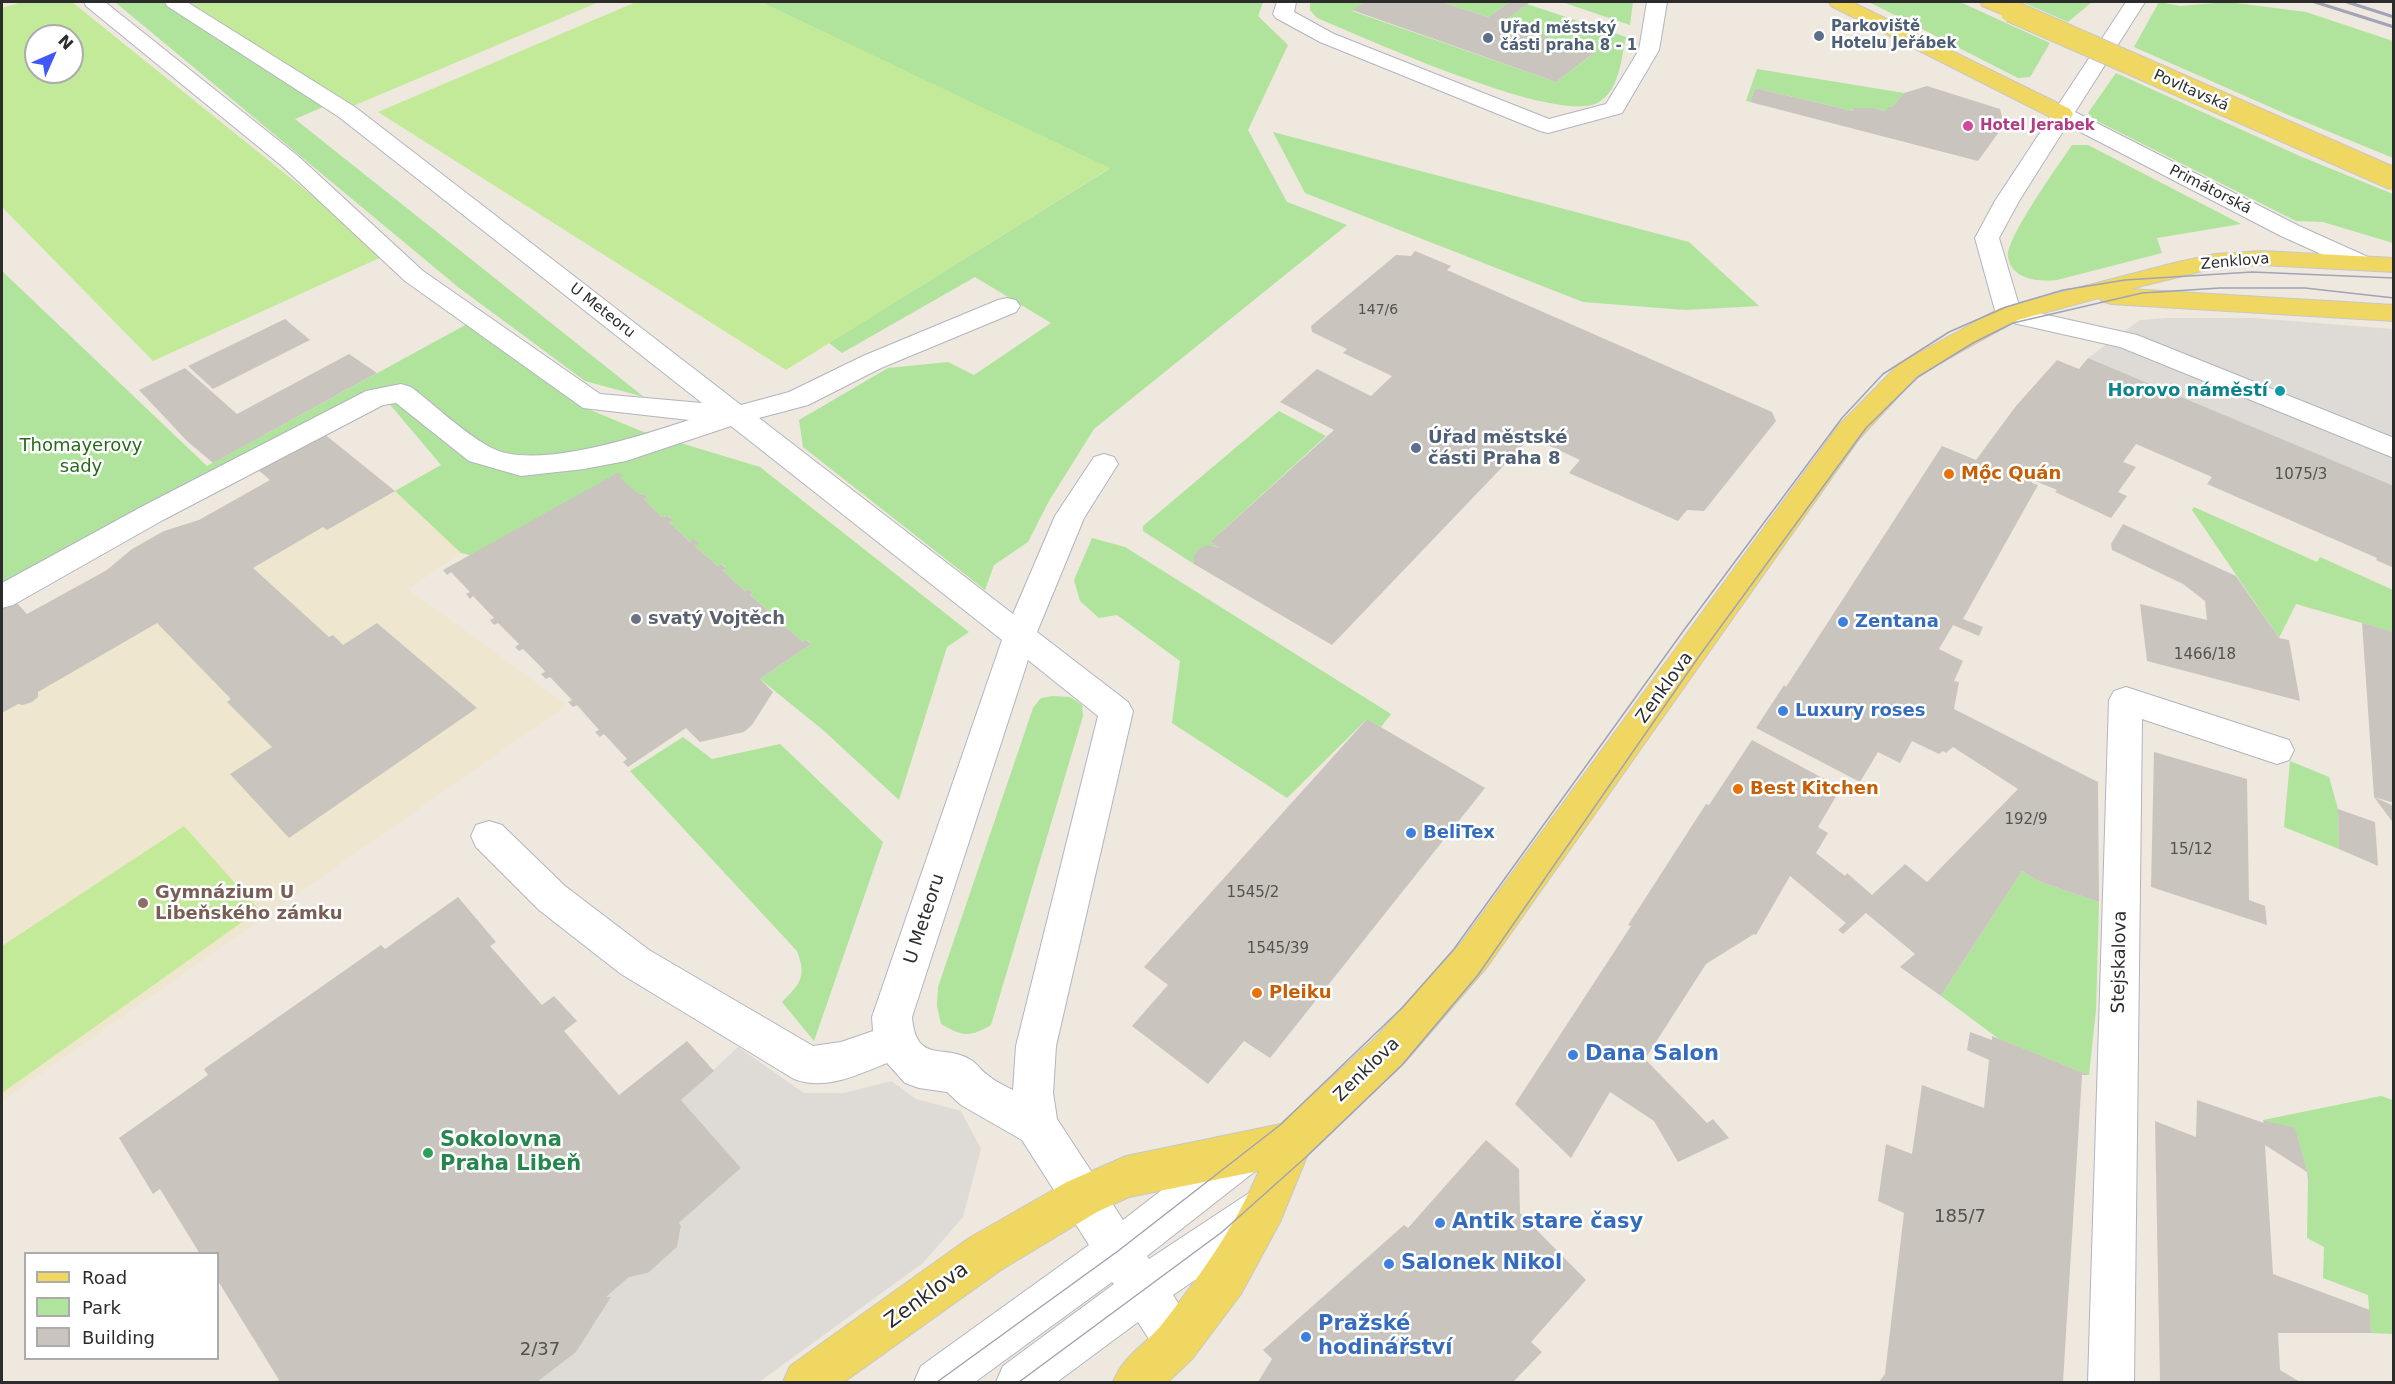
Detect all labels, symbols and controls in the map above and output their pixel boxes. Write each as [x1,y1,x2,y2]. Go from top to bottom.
place label: Parkoviště Hotelu Jeřábek [1831,18,1956,53]
place label: Uřad městský části praha 8 - 1 [1500,20,1637,55]
north arrow [24,24,84,84]
marker: Parkoviště Hotelu Jeřábek [1812,29,1826,43]
text: N [54,31,77,54]
marker: Uřad městský části praha 8 - 1 [1481,31,1495,45]
street label: Povltavská [2151,66,2231,116]
place label: Hotel Jerabek [1980,117,2095,135]
marker: Hotel Jerabek [1961,119,1975,133]
street label: Primátorská [2166,162,2254,218]
street label: Zenklova [2200,250,2270,274]
street label: U Meteoru [566,280,638,342]
house number: 147/6 [1358,302,1398,318]
place label: Horovo náměstí [2108,380,2268,402]
marker: Horovo náměstí [2273,384,2287,398]
place label: Úřad městské části Praha 8 [1428,427,1567,470]
park label: Thomayerovy sady [19,435,143,478]
marker: Úřad městské části Praha 8 [1409,441,1423,455]
place label: Mộ̉c Quán [1961,463,2061,485]
house number: 1075/3 [2275,466,2327,484]
marker: Mộ̉c Quán [1942,467,1956,481]
place label: svatý Vojtěch [648,608,785,630]
place label: Zentana [1855,611,1939,633]
marker: svatý Vojtěch [629,612,643,626]
marker: Zentana [1836,615,1850,629]
house number: 1466/18 [2174,646,2236,664]
street label: Zenklova [1632,648,1698,728]
place label: Luxury roses [1795,700,1925,722]
marker: Luxury roses [1776,704,1790,718]
place label: Best Kitchen [1750,778,1879,800]
marker: Best Kitchen [1731,782,1745,796]
house number: 192/9 [2004,811,2048,829]
place label: BeliTex [1423,822,1495,844]
marker: BeliTex [1404,826,1418,840]
house number: 15/12 [2169,841,2213,859]
street label: U Meteoru [900,871,950,967]
place label: Gymnázium U Libeňského zámku [155,882,343,924]
house number: 1545/2 [1227,884,1279,902]
marker: Gymnázium U Libeňského zámku [136,896,150,910]
street label: Stejskalova [2108,910,2132,1014]
house number: 1545/39 [1247,940,1309,958]
place label: Pleiku [1269,982,1332,1004]
marker: Pleiku [1250,986,1264,1000]
street label: Zenklova [1330,1033,1404,1107]
place label: Dana Salon [1585,1042,1719,1068]
marker: Dana Salon [1566,1048,1580,1062]
place label: Sokolovna Praha Libeň [440,1128,581,1178]
marker: Sokolovna Praha Libeň [421,1146,435,1160]
house number: 185/7 [1934,1206,1986,1228]
place label: Antik stare časy [1452,1210,1643,1236]
marker: Antik stare časy [1433,1216,1447,1230]
place label: Salonek Nikol [1401,1251,1562,1277]
legend [24,1252,219,1360]
street label: Zenklova [880,1257,974,1335]
marker: Salonek Nikol [1382,1257,1396,1271]
text: Road [82,1267,127,1288]
text: Park [82,1297,121,1318]
place label: Pražské hodinářství [1318,1312,1453,1362]
text: Building [82,1327,155,1348]
marker: Pražské hodinářství [1299,1330,1313,1344]
house number: 2/37 [520,1339,560,1361]

